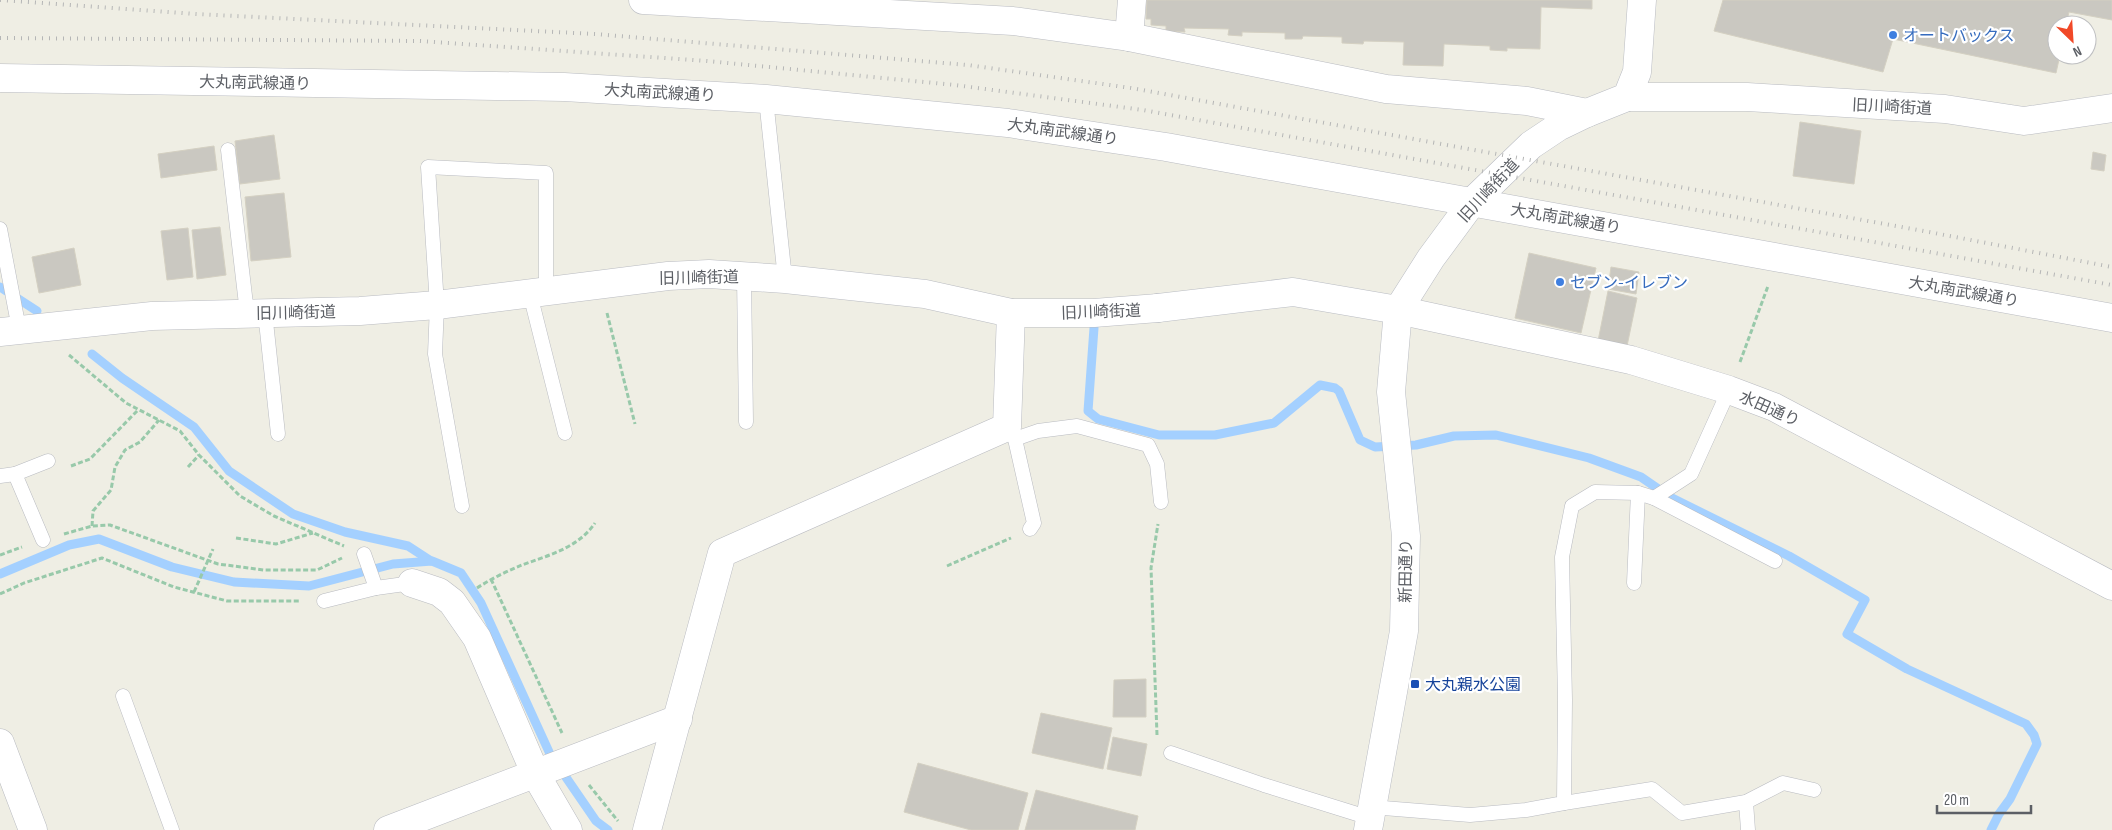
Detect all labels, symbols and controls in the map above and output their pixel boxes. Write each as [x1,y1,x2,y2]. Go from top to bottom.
north arrow [2047,15,2097,65]
place label: オートバックス [1903,27,2015,46]
marker: オートバックス [1887,29,1899,41]
text: N [2070,42,2084,61]
street label: 大丸南武線通り [199,73,311,94]
street label: 大丸南武線通り [603,81,716,106]
street label: 旧川崎街道 [1851,96,1932,119]
street label: 大丸南武線通り [1006,115,1120,150]
street label: 旧川崎街道 [1455,155,1523,227]
street label: 大丸南武線通り [1509,200,1623,239]
street label: 旧川崎街道 [659,268,739,289]
street label: 大丸南武線通り [1907,273,2021,312]
place label: セブン-イレブン [1570,274,1688,293]
marker: セブン-イレブン [1554,276,1566,288]
street label: 旧川崎街道 [1061,302,1141,323]
street label: 旧川崎街道 [256,303,336,324]
street label: 水田通り [1736,388,1802,431]
street label: 新田通り [1396,539,1417,603]
place label: 大丸親水公園 [1425,676,1521,695]
marker: 大丸親水公園 [1409,678,1421,690]
scale bar [1937,782,2031,814]
text: 20 m [1944,791,1969,810]

